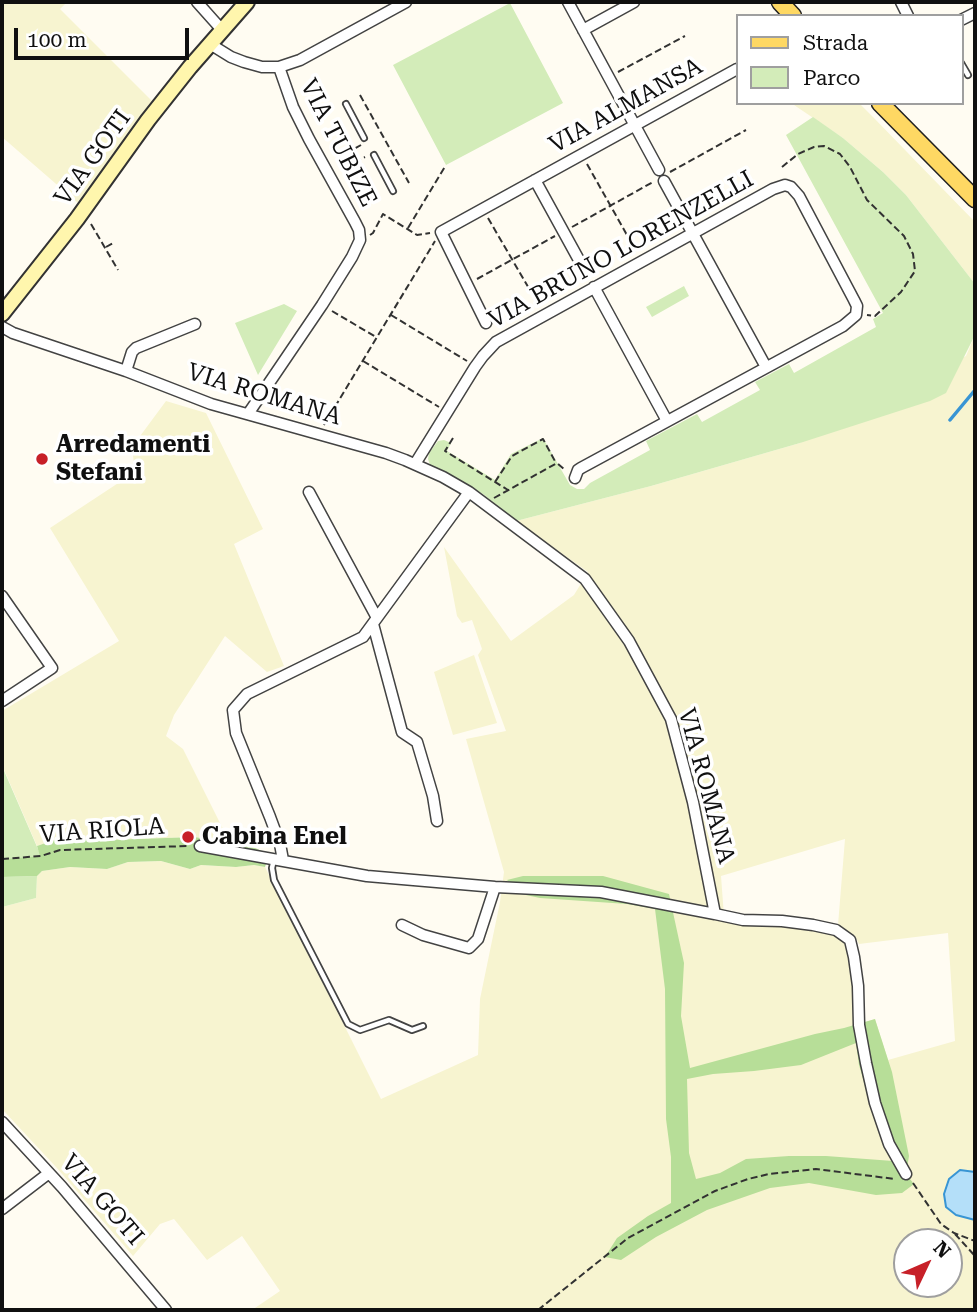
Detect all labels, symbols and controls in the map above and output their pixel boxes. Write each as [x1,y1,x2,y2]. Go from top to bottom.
scale bar [18,14,192,58]
legend [736,14,963,105]
text: 100 m [27,28,87,52]
text: Strada [803,31,868,55]
street label: VIA ALMANSA [544,52,708,160]
text: Parco [803,66,860,90]
street label: VIA TUBIZE [294,74,382,212]
street label: VIA GOTI [49,105,137,211]
street label: VIA BRUNO LORENZELLI [483,165,759,335]
street label: VIA ROMANA [183,358,345,432]
place label: Arredamenti Stefani [56,431,210,487]
marker: Arredamenti Stefani [34,451,50,467]
street label: VIA ROMANA [671,705,741,867]
street label: VIA RIOLA [39,812,165,850]
place label: Cabina Enel [202,823,347,851]
marker: Cabina Enel [180,829,196,845]
street label: VIA GOTI [55,1149,149,1251]
north arrow [893,1228,963,1298]
text: N [929,1236,955,1263]

